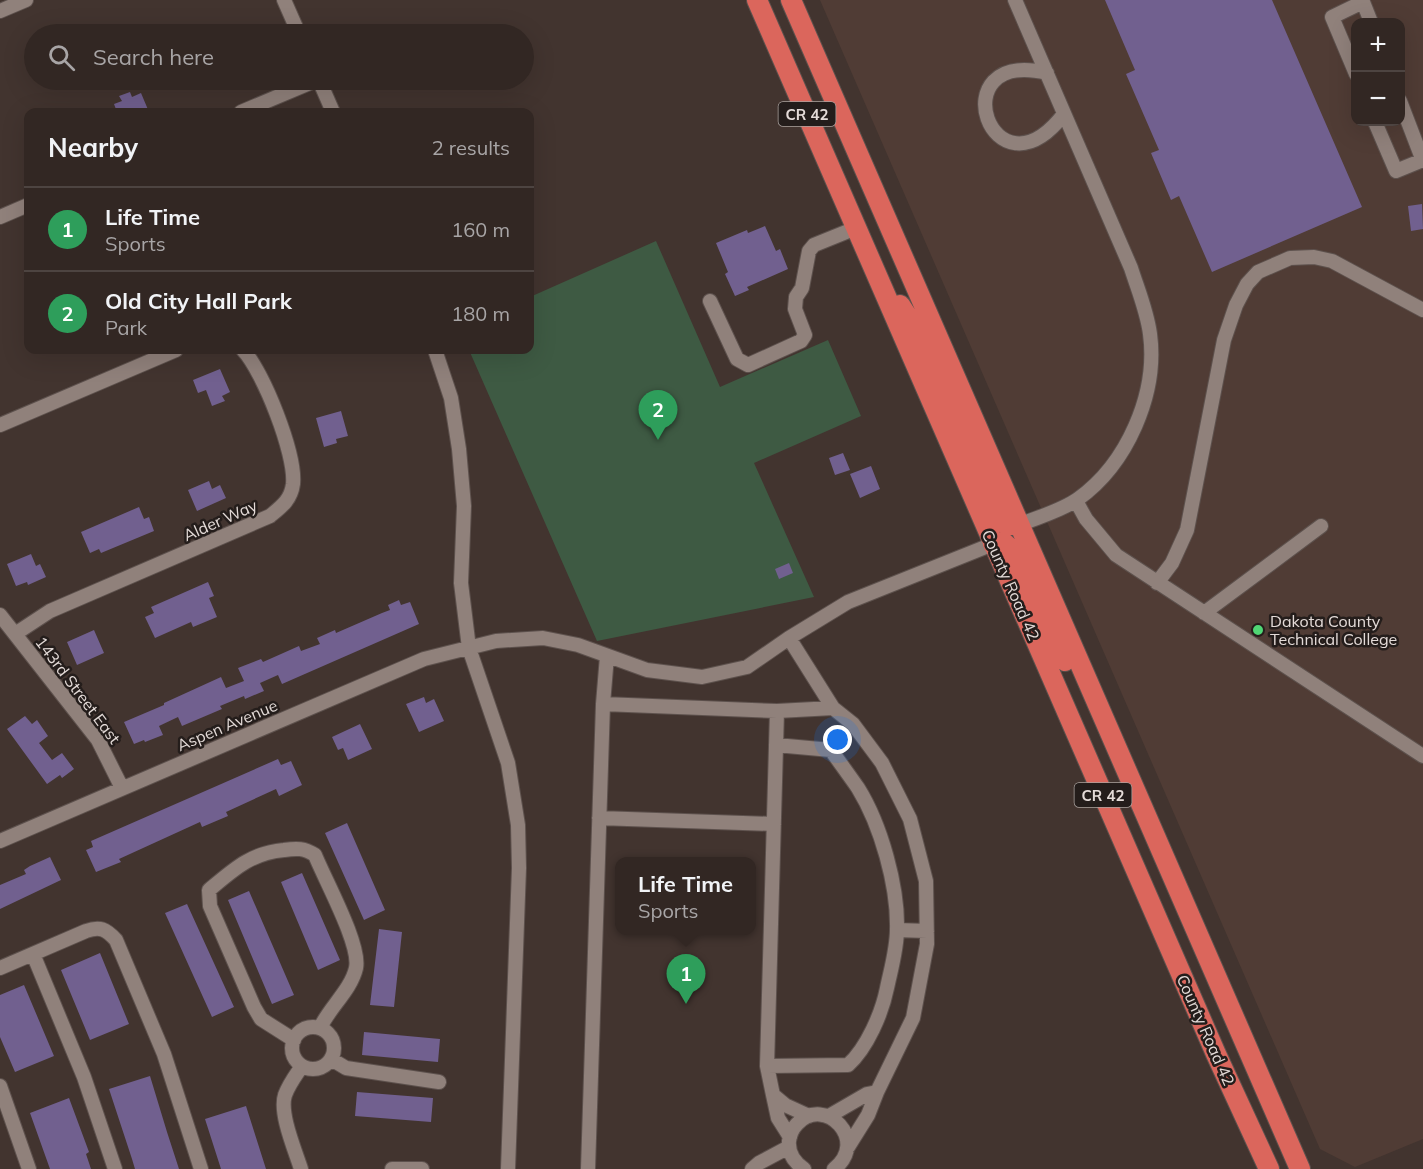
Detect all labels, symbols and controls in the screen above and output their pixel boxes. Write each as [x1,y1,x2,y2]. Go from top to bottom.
map controls [1351,18,1405,126]
button: + [1351,18,1405,72]
search box [24,24,534,90]
icon: search [45,41,78,74]
text: Search here [93,43,214,71]
button: − [1351,72,1405,126]
road number: CR 42 [778,102,836,126]
text: Nearby [48,131,138,164]
text: 2 results [432,135,510,160]
text: Life Time [105,203,200,231]
text: 1 [62,217,74,242]
text: 160 m [451,217,510,242]
text: Sports [105,231,166,256]
text: Old City Hall Park [105,287,292,315]
text: 2 [62,301,74,326]
text: 180 m [451,301,510,326]
text: Park [105,315,147,340]
pin: 2 [638,390,678,440]
street label: Alder Way [180,495,260,545]
street label: County Road 42 [978,527,1044,643]
place label: Dakota County Technical College [1270,611,1397,649]
marker: Dakota County Technical College [1251,623,1265,637]
street label: 143rd Street East [31,632,125,748]
street label: Aspen Avenue [174,695,280,755]
your location [823,725,852,754]
road number: CR 42 [1074,783,1132,807]
popup [615,857,756,935]
text: Life Time [638,870,733,898]
text: Sports [638,898,699,923]
pin: 1 [666,954,706,1004]
street label: County Road 42 [1173,972,1239,1088]

